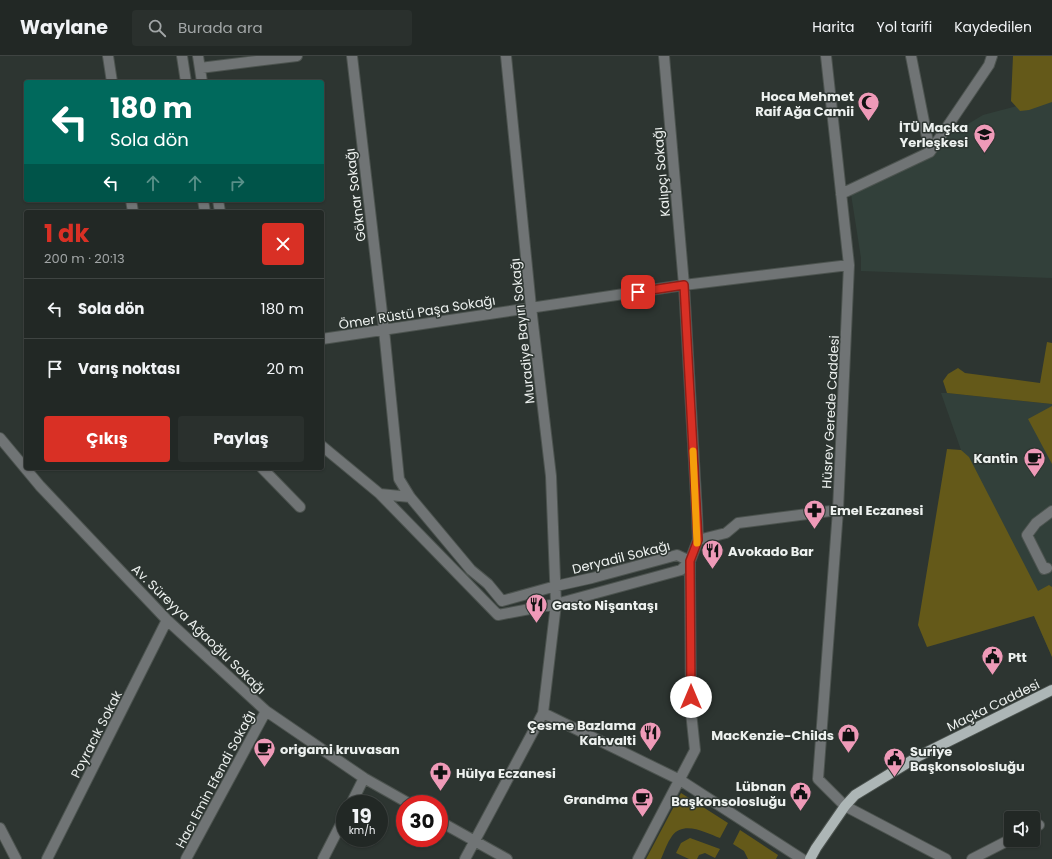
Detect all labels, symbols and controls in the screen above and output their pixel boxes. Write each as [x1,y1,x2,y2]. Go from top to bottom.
search box [132,10,412,46]
text: Waylane [20,14,108,41]
icon: search [146,17,168,39]
text: Burada ara [178,17,263,38]
text: Harita [812,17,855,37]
text: Yol tarifi [877,17,932,37]
text: Kaydedilen [954,17,1032,37]
place label: Hoca Mehmet Raif Ağa Camii [755,87,854,121]
text: 180 m [110,89,193,128]
mosque icon: Hoca Mehmet Raif Ağa Camii [856,90,882,123]
icon: left [44,96,96,148]
place label: İTÜ Maçka Yerleşkesi [899,118,968,152]
school or university icon: İTÜ Maçka Yerleşkesi [971,121,997,154]
street label: Kalıpçı Sokağı [648,126,675,217]
text: Sola dön [110,127,189,152]
street label: Göknar Sokağı [340,147,371,243]
icon: left [100,172,122,194]
icon: ahead [142,172,164,194]
icon: ahead [184,172,206,194]
icon: right [226,172,248,194]
text: 1 dk [44,217,89,250]
button: close [262,223,304,265]
text: 200 m · 20:13 [44,249,125,268]
street label: Muradiye Bayırı Sokağı [505,257,540,405]
pin [621,275,655,309]
icon: arrive [627,281,649,303]
street label: Ömer Rüstü Paşa Sokağı [337,291,497,334]
icon: left [44,298,66,320]
text: Sola dön [78,298,144,319]
text: 180 m [261,298,304,319]
street label: Hüsrev Gerede Caddesi [817,335,844,489]
icon: arrive [44,358,66,380]
text: Varış noktası [78,358,180,379]
text: 20 m [266,358,304,379]
button: Çıkış [44,416,170,462]
button: Paylaş [178,416,304,462]
cafe icon: Kantin [1021,445,1047,478]
place label: Kantin [973,449,1018,468]
pharmacy icon: Emel Eczanesi [802,497,828,530]
place label: Emel Eczanesi [830,501,924,520]
street label: Deryadil Sokağı [570,536,672,579]
restaurant icon: Avokado Bar [699,538,725,571]
place label: Avokado Bar [728,542,814,561]
street label: Av. Süreyya Ağaoğlu Sokağı [127,560,270,699]
restaurant icon: Gasto Nişantaşı [524,592,550,625]
place label: Gasto Nişantaşı [552,596,658,615]
public building icon: Ptt [979,644,1005,677]
place label: Ptt [1008,648,1027,667]
street label: Maçka Caddesi [944,675,1043,736]
position arrow [670,676,712,718]
street label: Poyracık Sokak [66,687,127,781]
street label: Hacı Emin Efendi Sokağı [171,707,260,852]
place label: Çesme Bazlama Kahvalti [527,716,636,750]
restaurant icon: Çesme Bazlama Kahvalti [638,719,664,752]
shop icon: MacKenzie-Childs [836,722,862,755]
place label: MacKenzie-Childs [711,726,834,745]
cafe icon: origami kruvasan [252,736,278,769]
place label: origami kruvasan [280,740,400,759]
place label: Suriye Başkonsolosluğu [910,742,1025,776]
public building icon: Suriye Başkonsolosluğu [881,745,907,778]
pharmacy icon: Hülya Eczanesi [427,760,453,793]
place label: Hülya Eczanesi [456,764,556,783]
place label: Lübnan Başkonsolosluğu [671,777,786,811]
public building icon: Lübnan Başkonsolosluğu [788,780,814,813]
cafe icon: Grandma [630,786,656,819]
place label: Grandma [564,790,628,809]
speed limit sign: 30 [396,795,448,847]
text: 19 [352,802,372,830]
map controls [1004,811,1040,847]
button: sound [1004,811,1040,847]
text: km/h [349,823,375,838]

